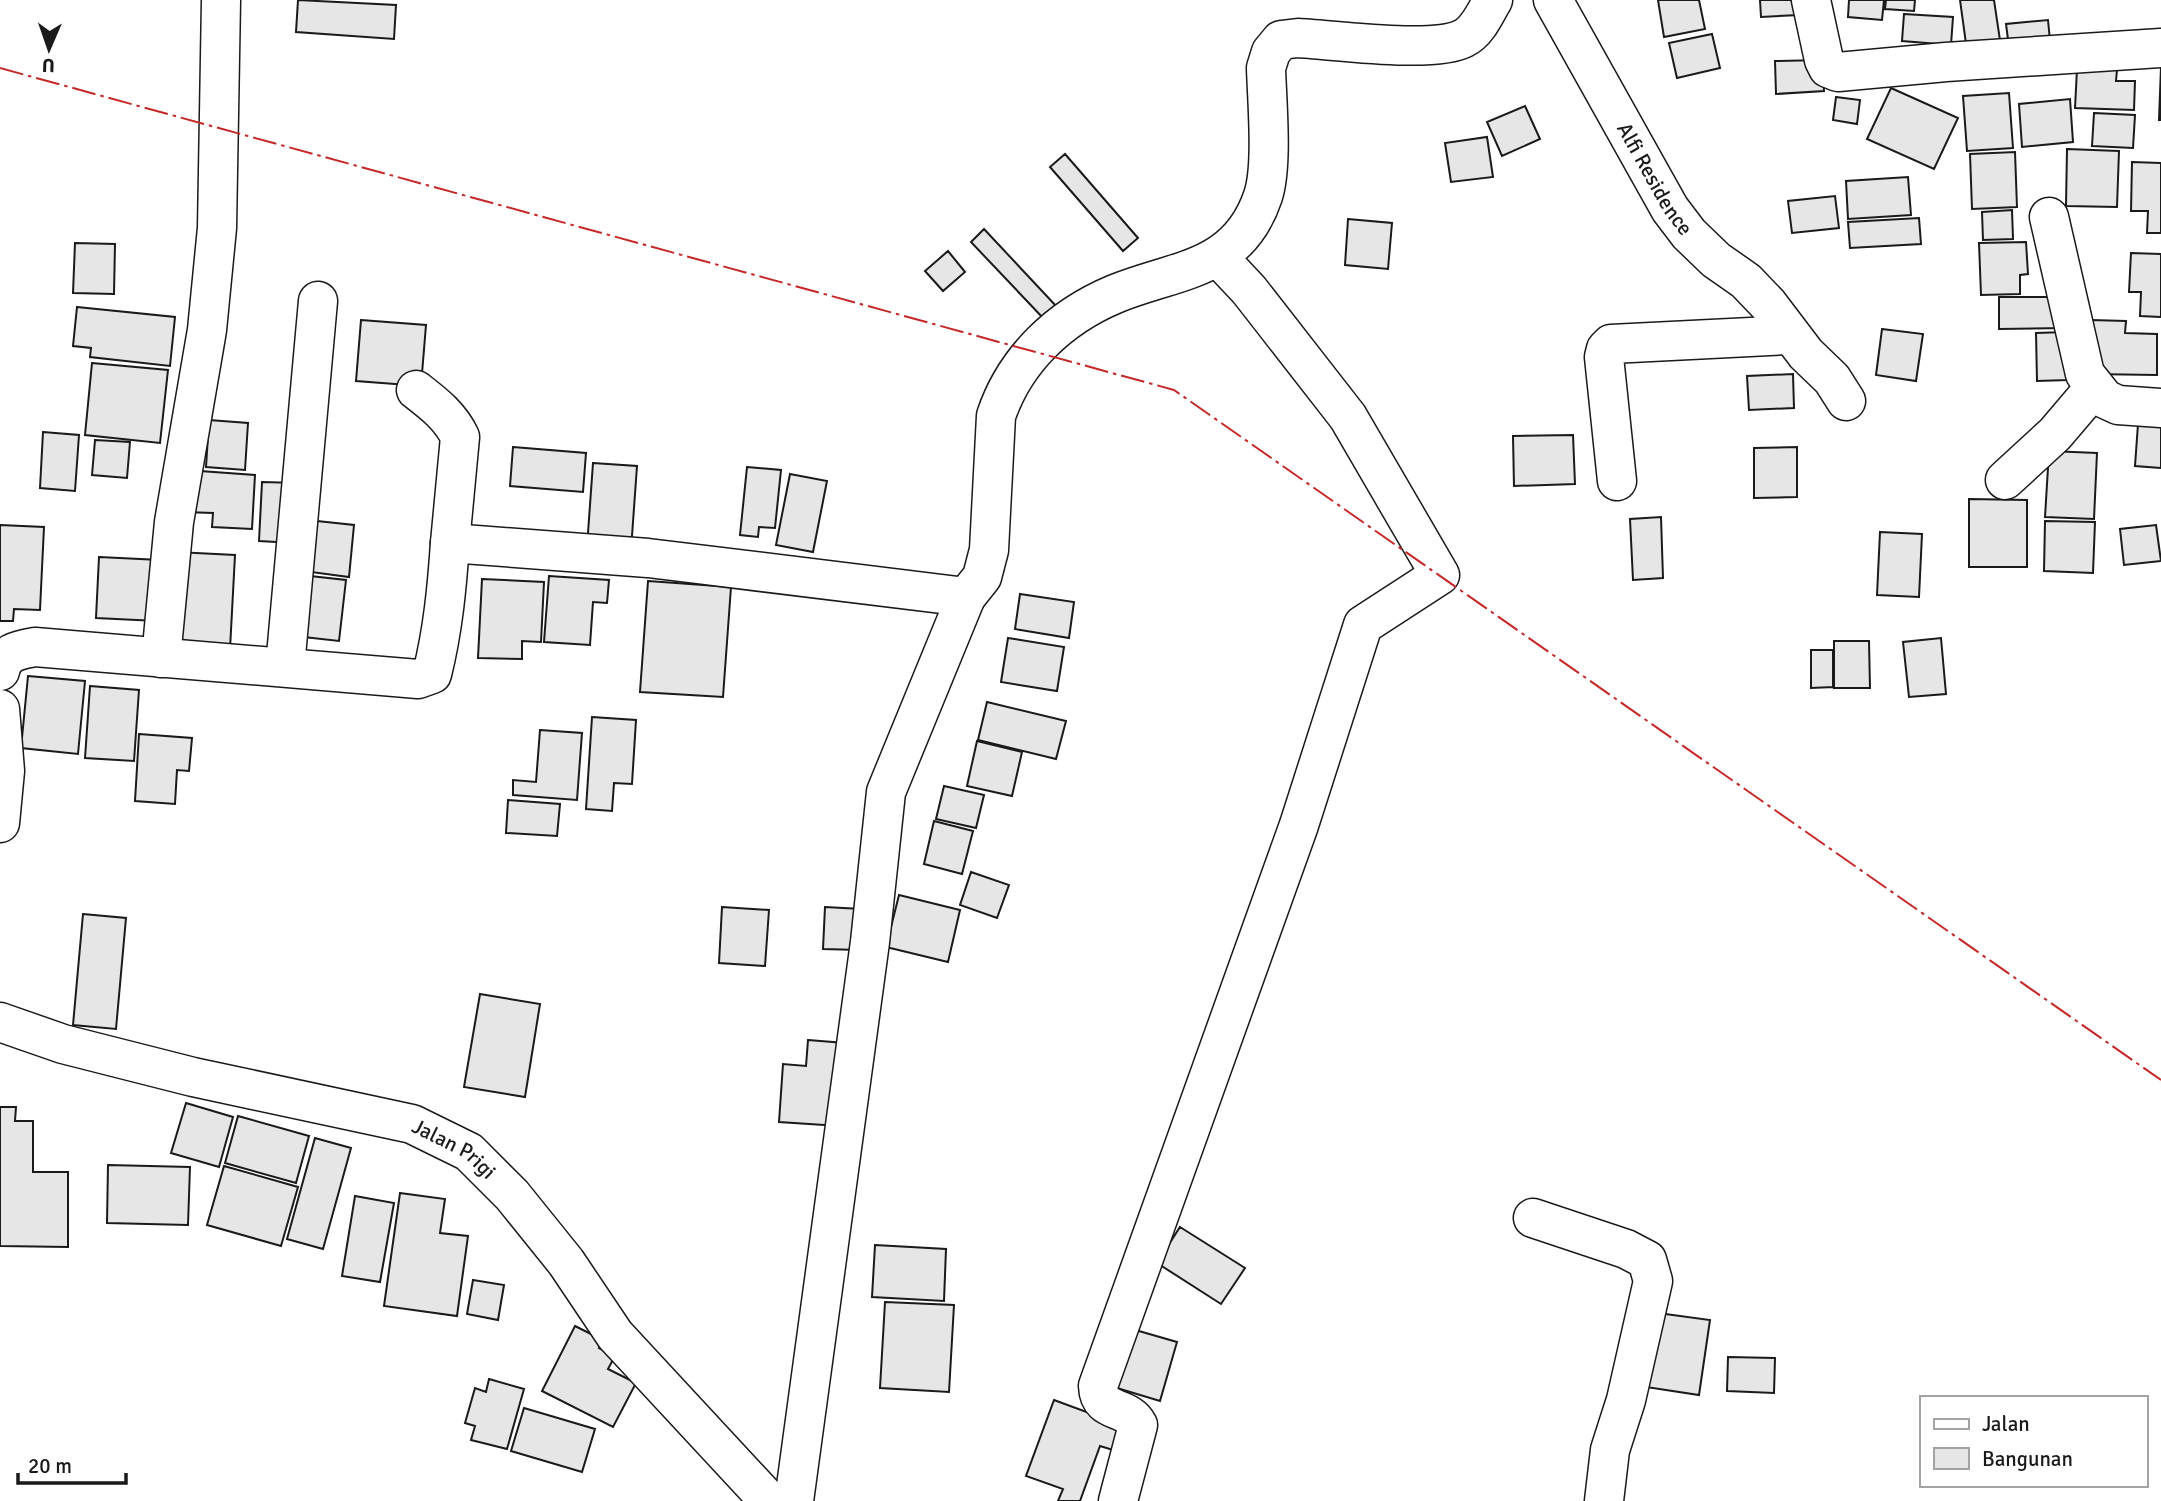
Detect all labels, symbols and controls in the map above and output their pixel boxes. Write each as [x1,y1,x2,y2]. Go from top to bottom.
north arrow [14,14,84,84]
text: U [42,53,55,77]
street label: Alfi Residence [1611,118,1698,241]
street label: Jalan Prigi [408,1113,501,1184]
legend [1920,1396,2147,1487]
text: Jalan [1982,1411,2030,1437]
scale bar [18,1442,126,1486]
text: Bangunan [1982,1446,2073,1472]
text: 20 m [28,1453,72,1479]

